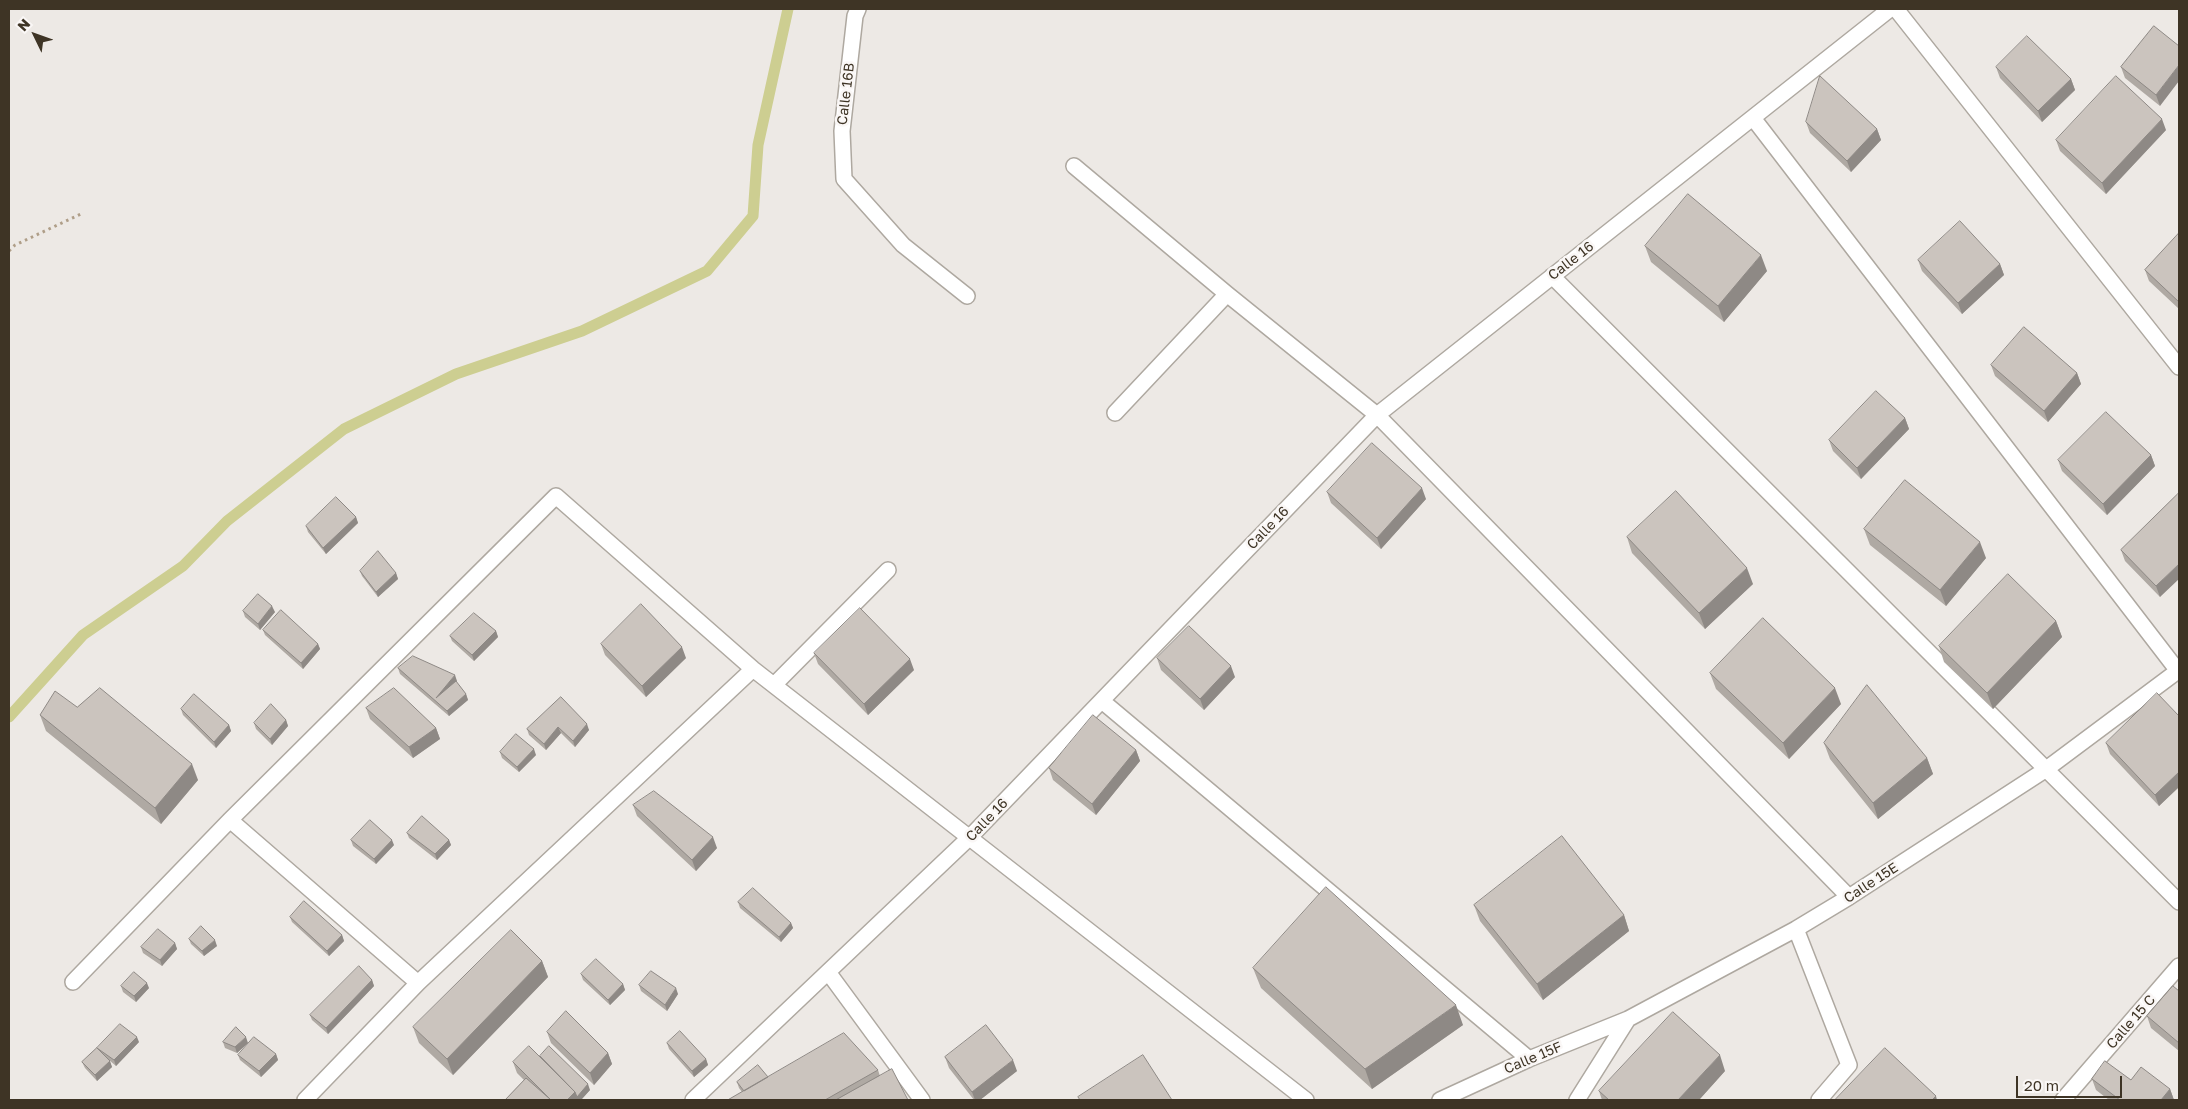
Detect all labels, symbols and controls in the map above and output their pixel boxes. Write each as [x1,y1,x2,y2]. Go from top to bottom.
north arrow [10,10,60,60]
text: N [14,15,33,34]
street label: Calle 16B [834,62,858,126]
street label: Calle 16 [1545,238,1597,284]
street label: Calle 16 [1244,503,1292,553]
street label: Calle 16 [963,795,1011,845]
street label: Calle 15E [1841,859,1901,907]
street label: Calle 15 C [2103,992,2159,1052]
street label: Calle 15F [1502,1038,1564,1078]
scale bar [2018,1066,2124,1098]
text: 20 m [2024,1076,2059,1094]

